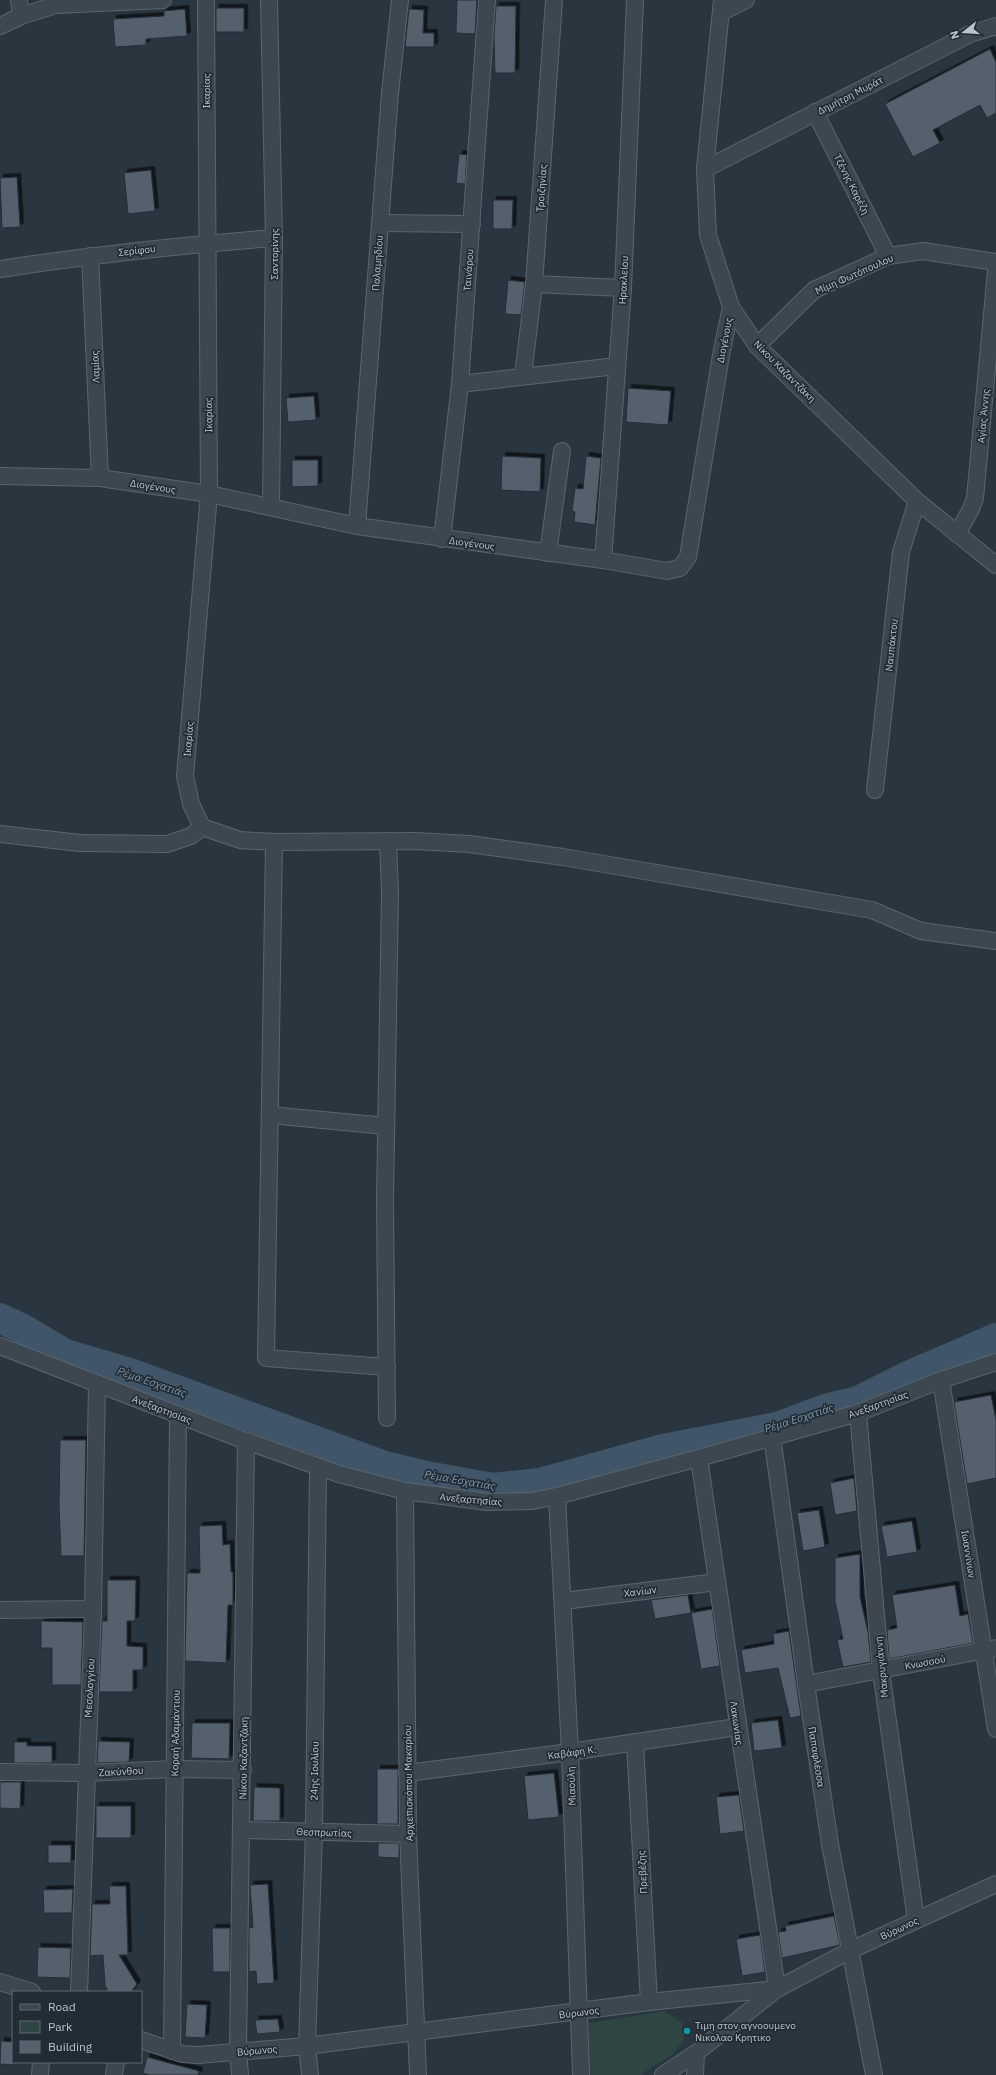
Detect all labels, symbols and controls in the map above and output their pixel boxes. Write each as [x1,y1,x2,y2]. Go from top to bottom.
north arrow [944,12,984,52]
text: N [947,29,962,41]
street label: Ικαρίας [200,73,213,109]
street label: Δημήτρη Μυράτ [815,73,886,118]
street label: Τζένης Καρέζη [831,152,872,217]
street label: Τροιζηνίας [533,163,550,212]
street label: Σαντορίνης [268,228,281,280]
street label: Παλαμηδίου [369,235,386,291]
street label: Σερίφου [118,242,156,259]
street label: Ταινάρου [461,248,476,292]
street label: Μίμη Φωτόπουλου [813,251,895,298]
street label: Ηρακλείου [616,255,631,305]
street label: Διογένους [714,316,735,364]
street label: Νίκου Καζαντζάκη [751,338,818,405]
street label: Λαμίας [88,350,103,384]
street label: Αγίας Άννης [975,388,992,444]
street label: Ικαρίας [202,397,215,433]
street label: Διογένους [129,476,177,497]
street label: Διογένους [448,534,496,553]
street label: Ναυπάκτου [882,618,901,672]
street label: Ικαρίας [180,721,197,757]
water label: Ρέμα Εσχατιάς [116,1364,189,1401]
street label: Ανεξαρτησίας [846,1388,910,1421]
street label: Ανεξαρτησίας [130,1392,194,1427]
water label: Ρέμα Εσχατιάς [762,1400,836,1436]
water label: Ρέμα Εσχατιάς [423,1467,498,1493]
street label: Ανεξαρτησίας [439,1490,503,1509]
street label: Ιωαννίνων [958,1529,979,1579]
street label: Χανίων [623,1583,657,1600]
street label: Μακρυγιάννη [872,1636,891,1698]
street label: Κνωσσού [904,1652,947,1673]
street label: Μεσολογγίου [81,1658,98,1718]
street label: Κοραή Αδαμάντιου [168,1690,183,1776]
street label: Λακωνίας [727,1700,746,1746]
street label: Νίκου Καζαντζάκη [236,1717,251,1799]
street label: Αρχιεπισκόπου Μακαρίου [401,1725,416,1841]
street label: Παπαφλέσσα [805,1726,828,1789]
street label: 24ης Ιουλίου [307,1741,322,1801]
street label: Καβάφη Κ. [547,1743,597,1762]
street label: Ζακύνθου [98,1764,144,1779]
street label: Μιαούλη [564,1766,579,1806]
street label: Θεσπρωτίας [296,1825,352,1840]
street label: Πρεβέζης [635,1850,650,1894]
street label: Βύρωνος [878,1914,920,1943]
legend [12,1991,142,2063]
text: Road [48,1999,76,2014]
street label: Βύρωνος [558,2004,600,2021]
text: Park [48,2019,73,2034]
place label: Τιμη στον αγνοουμενο Νικολαο Κρητικο [695,2019,796,2044]
marker: Τιμη στον αγνοουμενο Νικολαο Κρητικο [682,2026,692,2036]
text: Building [48,2039,93,2054]
street label: Βύρωνος [236,2042,278,2059]

